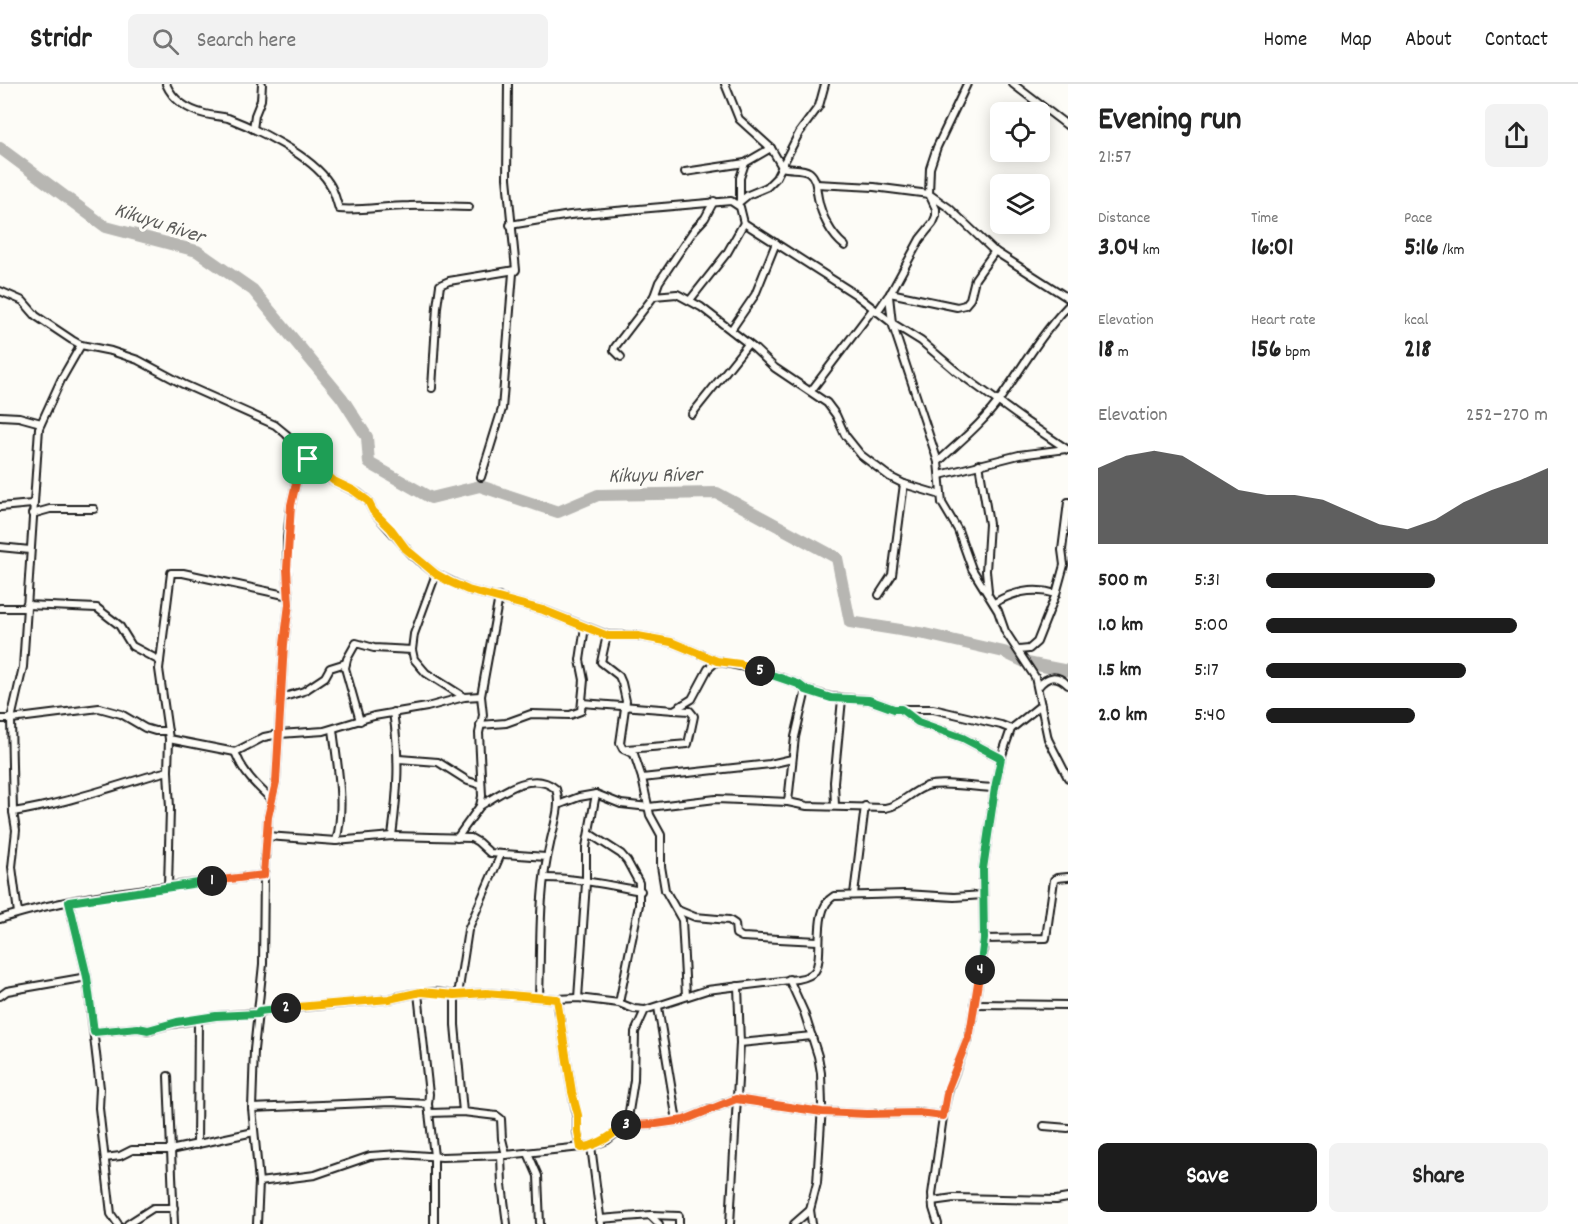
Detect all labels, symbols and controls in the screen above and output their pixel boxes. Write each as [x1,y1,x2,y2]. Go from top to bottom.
search box [128,14,548,68]
text: Stridr [30,21,92,61]
icon: search [149,25,182,58]
text: Search here [197,26,296,57]
text: Home [1263,26,1307,56]
text: Map [1340,26,1372,56]
text: About [1405,26,1452,56]
text: Contact [1485,26,1548,56]
text: Evening run [1098,98,1242,145]
map controls [990,102,1050,234]
button: locate [990,102,1050,162]
button: share [1485,104,1548,167]
text: 21:57 [1098,144,1131,172]
button: layers [990,174,1050,234]
water label: Kikuyu River [110,196,210,254]
text: Distance [1098,207,1150,230]
text: Time [1251,207,1278,230]
text: Pace [1404,207,1432,230]
text: 3.04 [1098,230,1139,267]
text: 16:01 [1251,230,1294,267]
text: 5:16 [1404,230,1439,267]
text: km [1139,239,1160,262]
text: /km [1439,239,1465,262]
text: Elevation [1098,309,1154,332]
text: Heart rate [1251,309,1316,332]
text: kcal [1404,309,1428,332]
text: 18 [1098,332,1114,369]
text: 156 [1251,332,1281,369]
text: 218 [1404,332,1431,369]
text: m [1114,341,1129,364]
text: bpm [1281,341,1310,364]
text: Elevation [1098,402,1168,430]
text: 252–270 m [1466,402,1548,430]
pin [282,433,333,484]
icon: arrive [291,442,324,475]
water label: Kikuyu River [608,461,704,493]
text: 500 m [1098,567,1147,595]
text: 5:31 [1194,567,1220,595]
text: 1.0 km [1098,612,1143,640]
text: 5:00 [1194,612,1228,640]
pin: 5 [745,656,775,686]
text: 1.5 km [1098,657,1141,685]
text: 5:17 [1194,657,1219,685]
text: 5 [756,659,764,682]
text: 2.0 km [1098,702,1147,730]
text: 5:40 [1194,702,1226,730]
pin: 1 [197,866,227,896]
text: 1 [210,869,214,892]
pin: 4 [965,955,995,985]
text: 4 [977,958,983,981]
pin: 2 [271,993,301,1023]
text: 2 [283,996,290,1019]
pin: 3 [611,1110,641,1140]
text: 3 [622,1113,630,1136]
button: Save [1098,1143,1317,1212]
button: Share [1329,1143,1548,1212]

